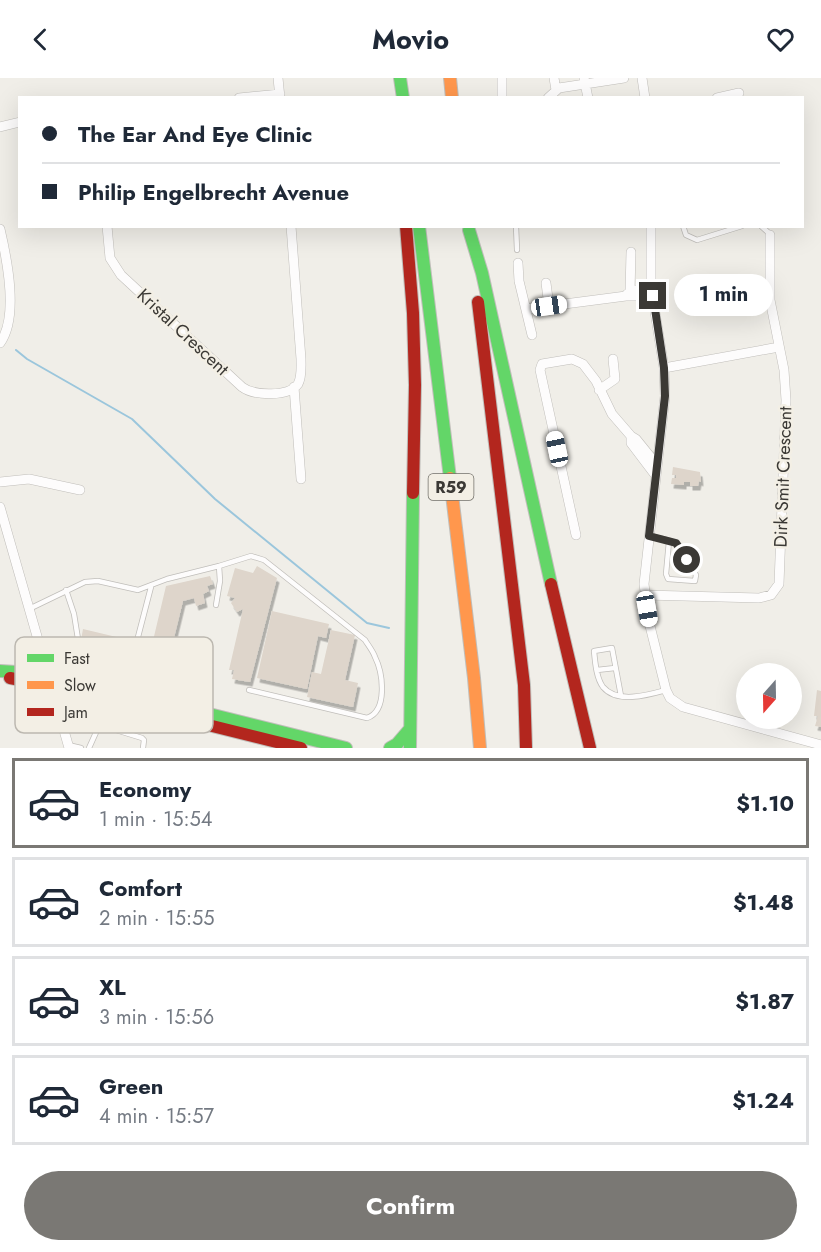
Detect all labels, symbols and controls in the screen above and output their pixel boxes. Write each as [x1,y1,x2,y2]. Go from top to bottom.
text: Movio [372,20,449,59]
icon: back [24,23,57,56]
icon: heart [764,23,797,56]
text: The Ear And Eye Clinic [78,118,312,150]
text: Philip Engelbrecht Avenue [78,176,349,208]
callout: 1 min [674,275,773,317]
text: 1 min [699,280,748,309]
route end [639,282,666,309]
street label: Kristal Crescent [131,283,235,382]
car [530,295,568,317]
street label: Dirk Smit Crescent [768,405,798,548]
car [544,430,570,468]
road number: R59 [428,474,474,500]
route start [673,546,700,573]
car [635,590,659,628]
legend [15,637,213,733]
text: Fast [64,647,90,670]
north arrow [736,663,802,729]
map controls [736,663,802,729]
text: Slow [64,674,96,697]
text: Jam [62,701,88,724]
text: Economy [99,773,191,805]
icon: car [27,776,81,830]
text: $1.10 [736,787,794,819]
text: 1 min · 15:54 [99,805,213,834]
text: Comfort [99,872,182,904]
icon: car [27,875,81,929]
text: $1.48 [733,886,794,918]
text: 2 min · 15:55 [99,904,215,933]
text: XL [99,971,126,1003]
icon: car [27,974,81,1028]
text: $1.87 [735,985,794,1017]
text: 3 min · 15:56 [99,1003,214,1032]
text: Green [99,1070,163,1102]
icon: car [27,1073,81,1127]
text: $1.24 [732,1084,794,1116]
text: 4 min · 15:57 [99,1102,214,1131]
button: Confirm [24,1171,797,1240]

